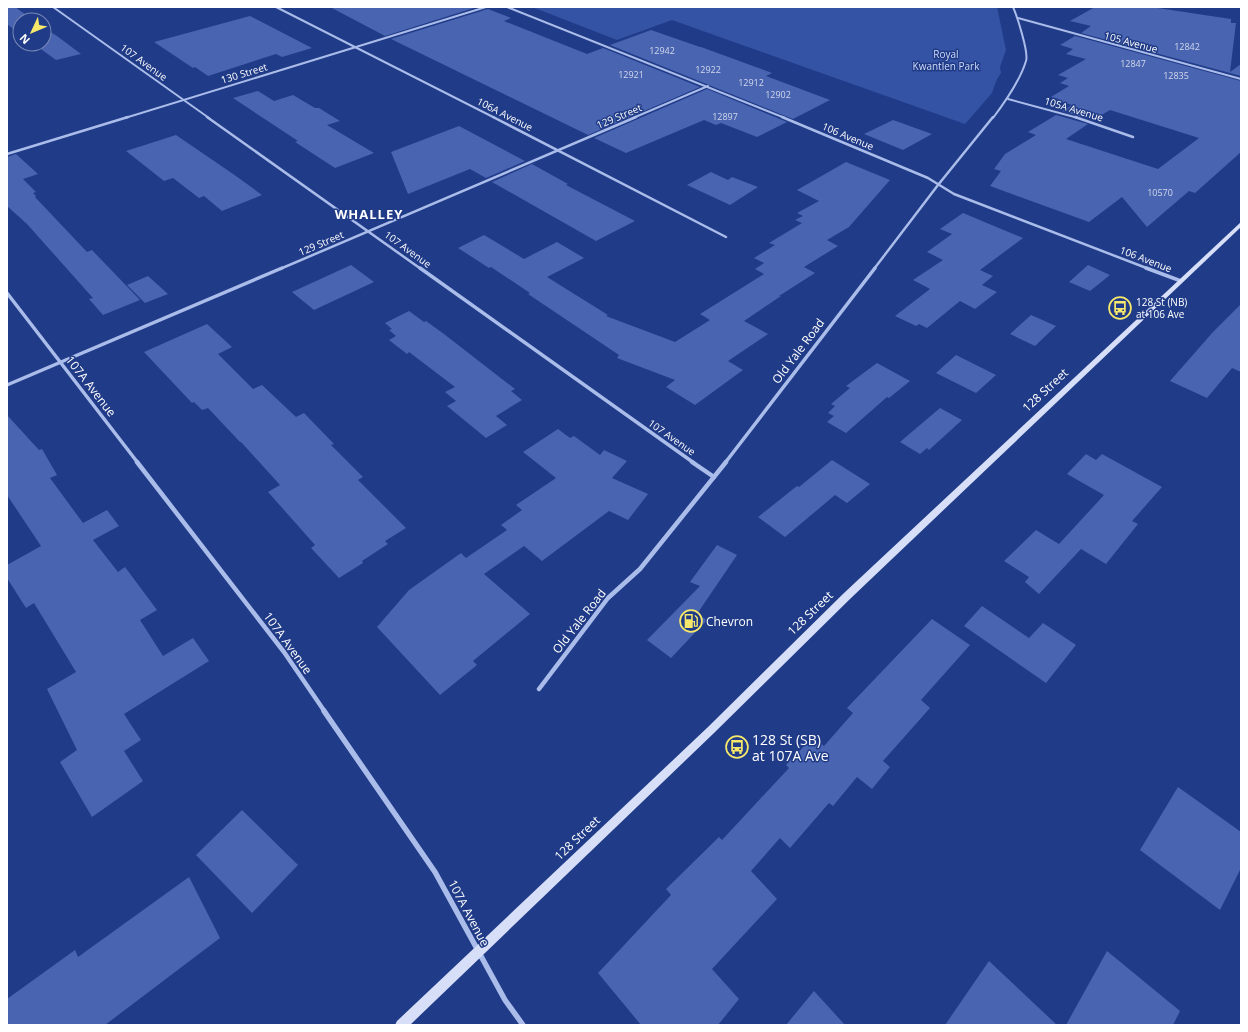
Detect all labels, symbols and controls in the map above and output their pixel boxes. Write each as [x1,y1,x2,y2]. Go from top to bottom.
north arrow [12,12,52,52]
street label: 105 Avenue [1103,28,1160,56]
text: N [16,31,33,48]
street label: 107 Avenue [118,40,170,84]
house number: 12842 [1174,40,1200,53]
house number: 12942 [649,44,675,57]
park label: Royal Kwantlen Park [913,47,980,73]
house number: 12847 [1120,57,1146,70]
street label: 130 Street [219,59,269,87]
house number: 12922 [695,63,721,76]
house number: 12921 [618,68,644,81]
house number: 12835 [1163,69,1189,82]
house number: 12912 [738,76,764,89]
house number: 12902 [765,88,791,101]
street label: 105A Avenue [1043,93,1106,125]
street label: 106A Avenue [475,94,536,134]
street label: 129 Street [594,100,644,132]
house number: 12897 [712,110,738,123]
street label: 106 Avenue [820,119,876,153]
house number: 10570 [1147,186,1173,199]
district label: WHALLEY [335,205,403,223]
street label: 129 Street [296,227,346,259]
street label: 107 Avenue [382,227,434,271]
street label: 106 Avenue [1118,243,1174,275]
bus stop icon: 128 St (NB) at 106 Ave [1107,295,1133,321]
place label: 128 St (NB) at 106 Ave [1136,295,1187,321]
street label: Old Yale Road [768,315,828,387]
street label: 107A Avenue [62,352,120,420]
street label: 128 Street [1018,364,1072,416]
street label: 107 Avenue [646,416,699,459]
street label: Old Yale Road [548,585,610,657]
street label: 128 Street [784,587,836,639]
street label: 107A Avenue [260,608,317,678]
fuel station icon: Chevron [678,608,704,634]
place label: Chevron [706,613,753,630]
place label: 128 St (SB) at 107A Ave [752,730,829,765]
bus stop icon: 128 St (SB) at 107A Ave [724,734,750,760]
street label: 128 Street [551,812,603,864]
street label: 107A Avenue [444,877,494,949]

